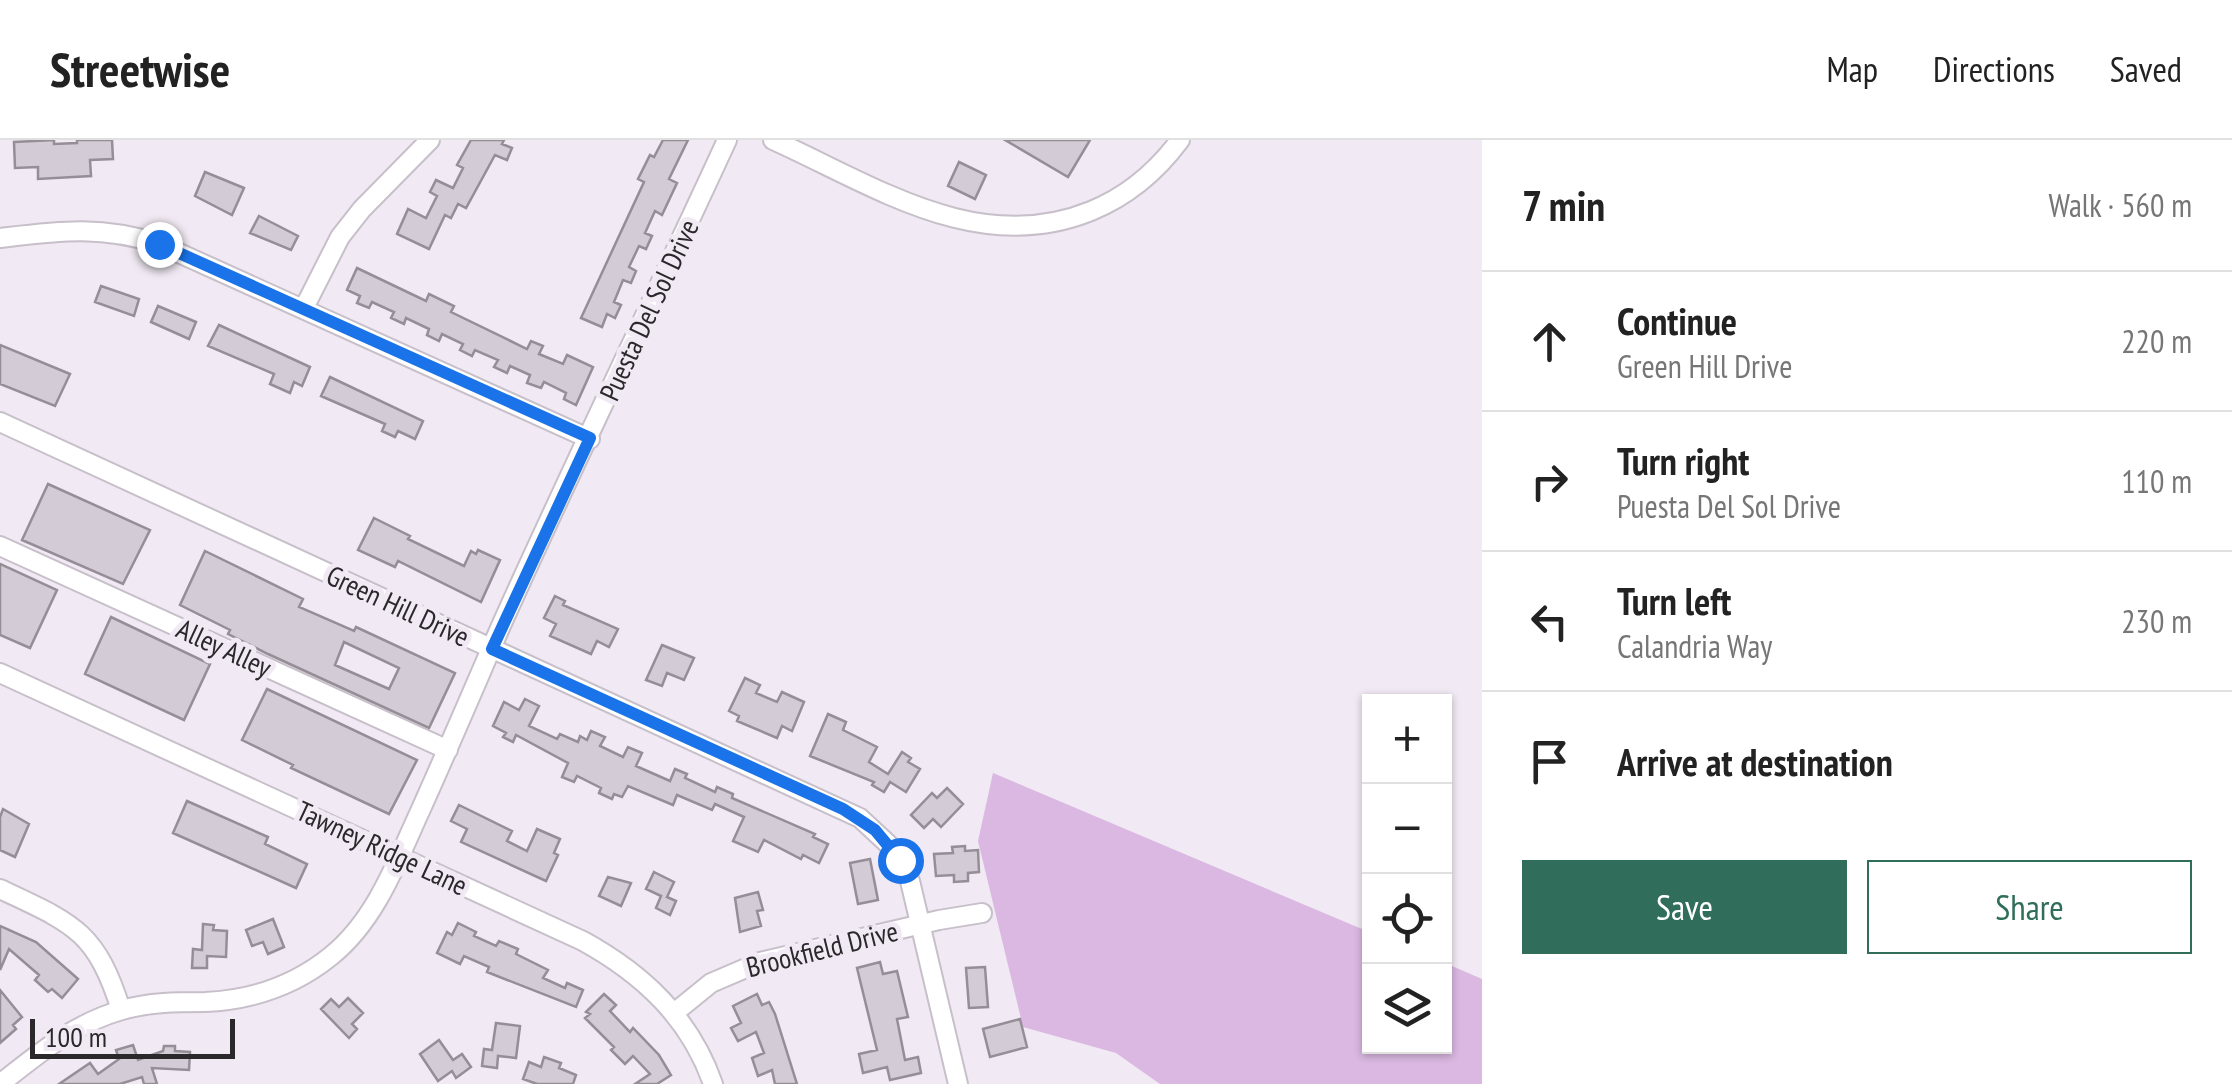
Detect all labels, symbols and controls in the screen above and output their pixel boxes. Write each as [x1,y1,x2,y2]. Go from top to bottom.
text: Streetwise [50,38,230,100]
text: Map [1827,46,1878,92]
text: Directions [1933,46,2055,92]
text: Saved [2110,46,2182,92]
text: 7 min [1522,178,1605,233]
text: Walk · 560 m [2048,184,2192,226]
street label: Puesta Del Sol Drive [590,213,707,406]
route end [137,222,183,268]
text: Continue [1617,296,1737,345]
icon: ahead [1522,314,1577,369]
text: 220 m [2121,320,2192,362]
text: Green Hill Drive [1617,345,1792,387]
text: Turn right [1617,436,1749,485]
icon: right [1522,454,1577,509]
text: 110 m [2121,460,2192,502]
text: Puesta Del Sol Drive [1617,485,1841,527]
street label: Green Hill Drive [321,556,476,655]
text: Turn left [1617,576,1731,625]
icon: left [1522,594,1577,649]
text: 230 m [2121,600,2192,642]
street label: Alley Alley [171,610,278,686]
text: Calandria Way [1617,625,1772,667]
map controls [1362,694,1452,1054]
button: + [1362,694,1452,784]
icon: arrive [1522,734,1577,789]
text: Arrive at destination [1617,737,1893,786]
button: − [1362,784,1452,874]
street label: Tawney Ridge Lane [291,792,474,903]
route start [878,838,924,884]
button: Save [1522,860,1847,954]
button: Share [1867,860,2192,954]
button: locate [1362,874,1452,964]
street label: Brookfield Drive [742,912,902,985]
button: layers [1362,964,1452,1054]
scale bar [30,1014,235,1058]
text: 100 m [45,1018,107,1055]

